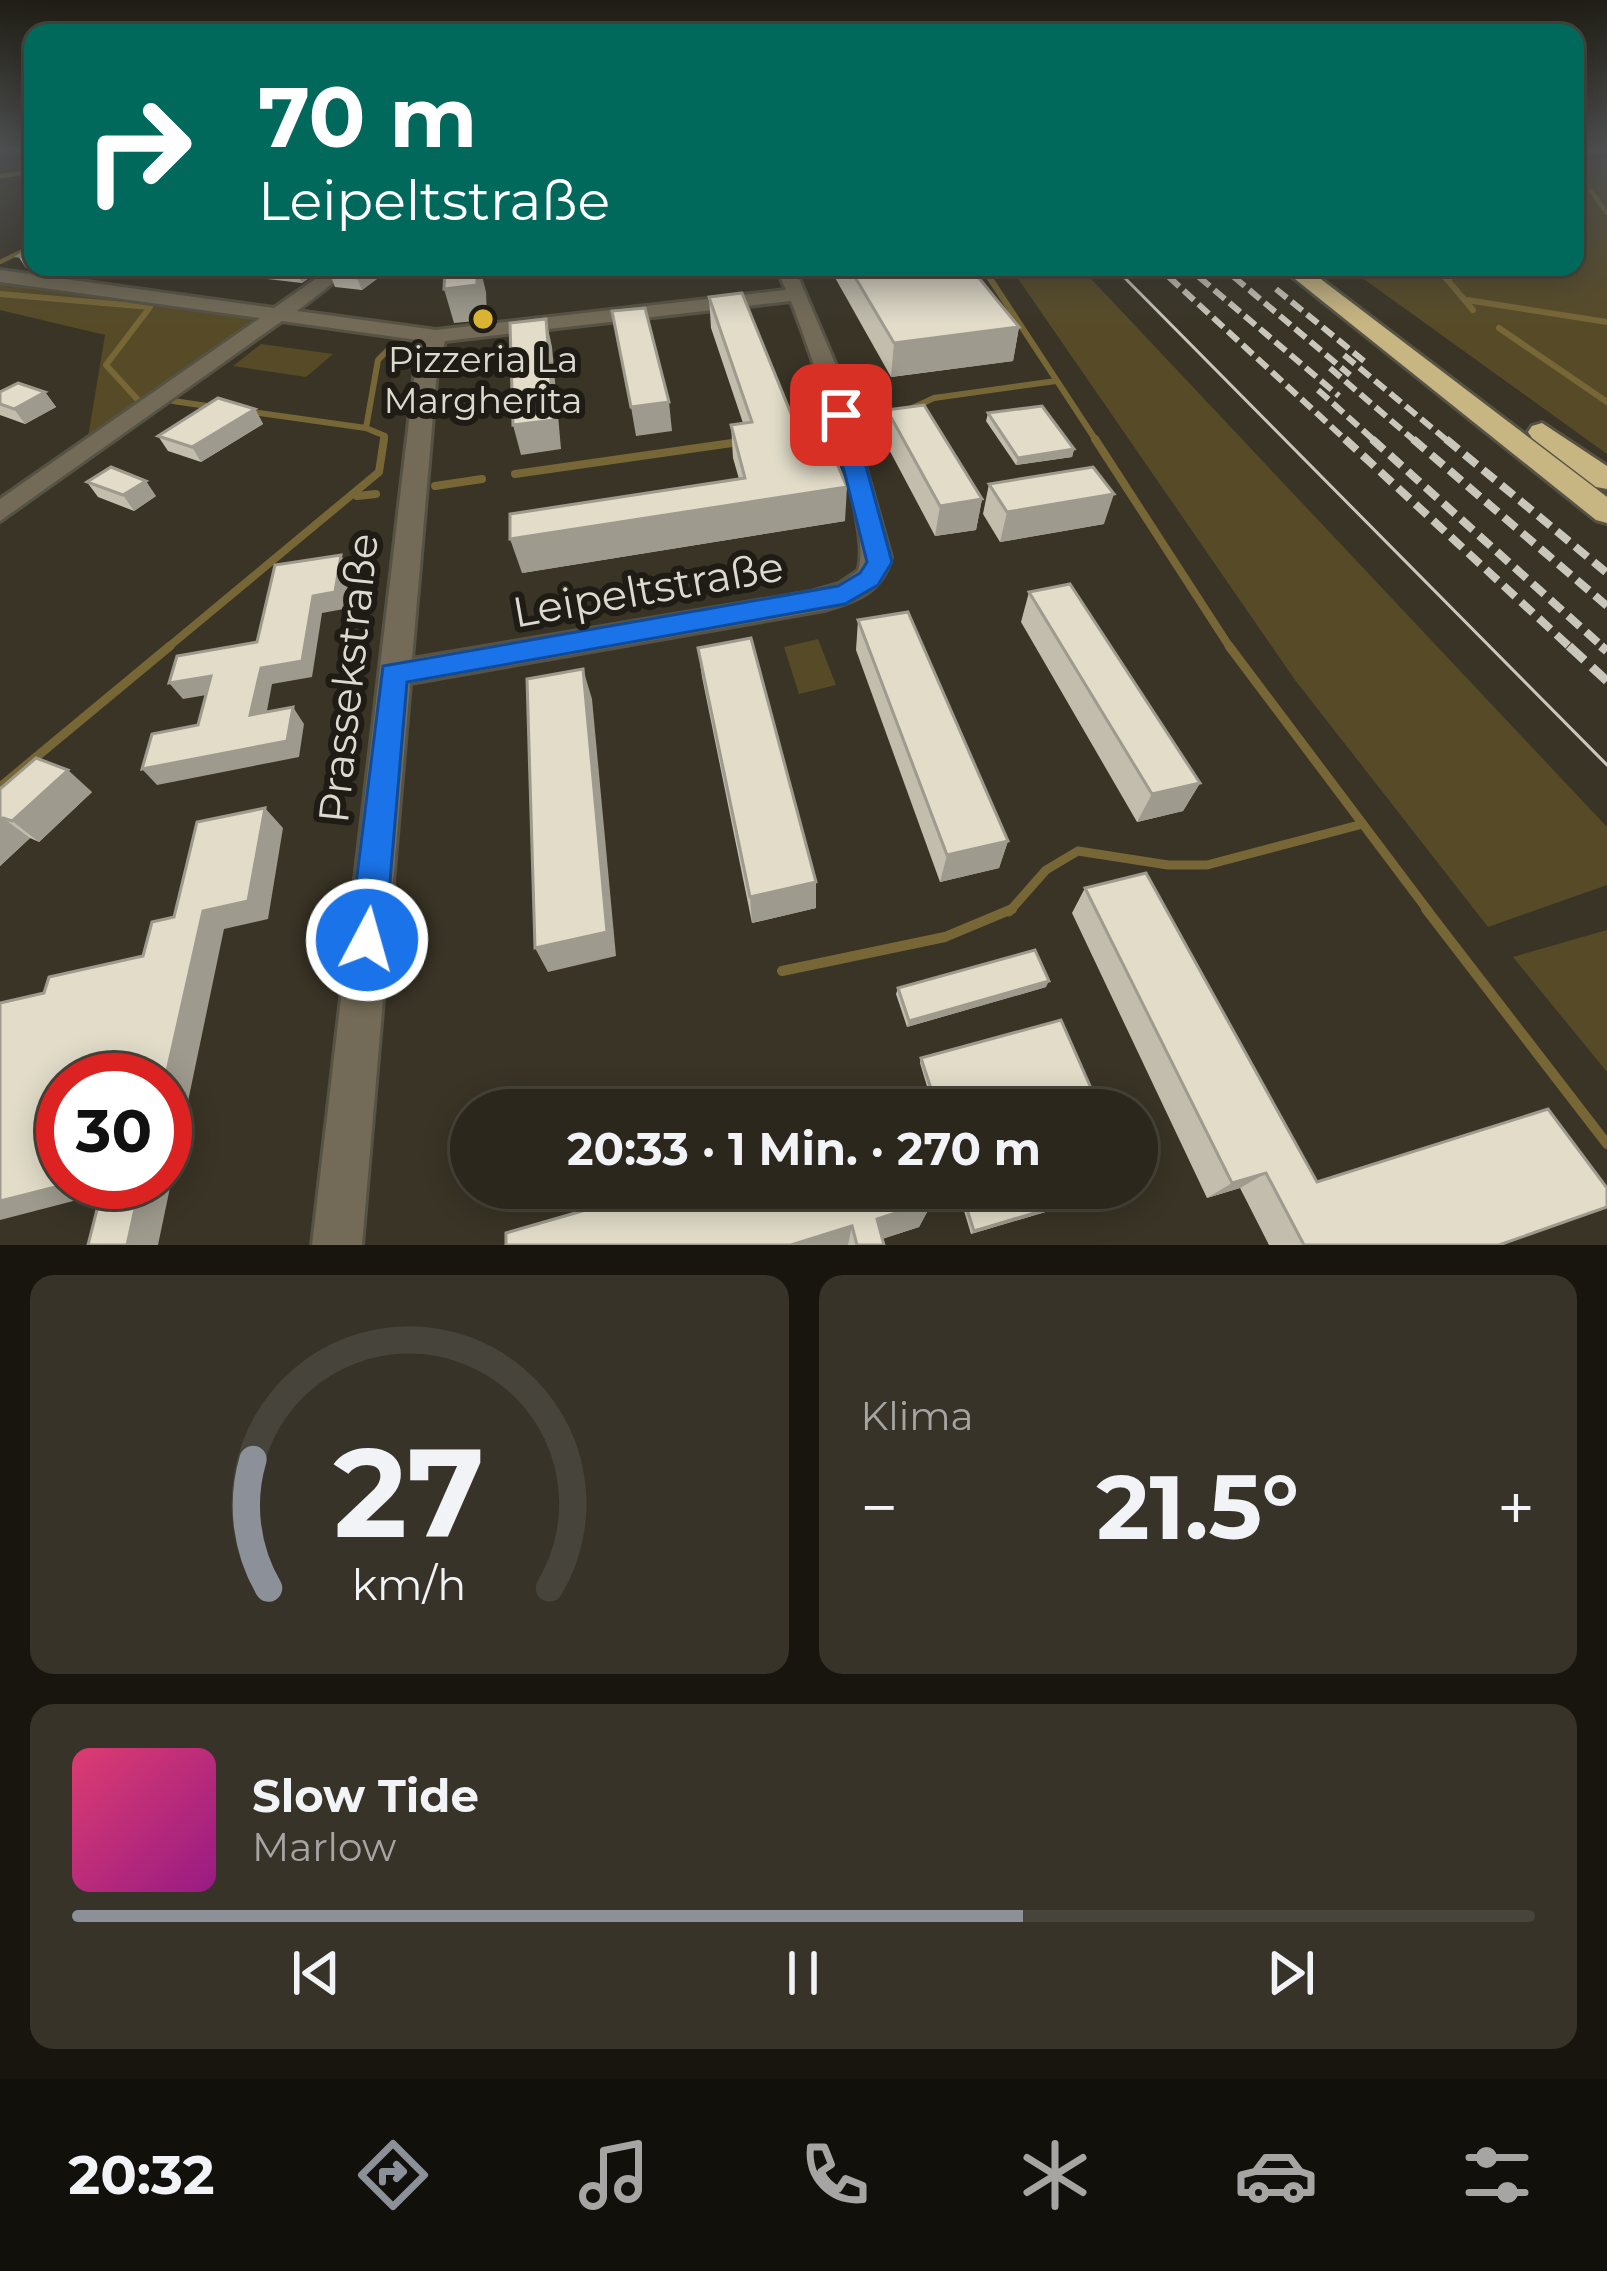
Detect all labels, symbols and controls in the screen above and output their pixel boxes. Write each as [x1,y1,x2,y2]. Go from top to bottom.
text: 70 m [258,66,477,168]
icon: right [60,72,216,228]
text: Leipeltstraße [258,168,610,234]
marker: Pizzeria La Margherita [470,306,496,332]
place label: Pizzeria La Margherita [383,337,583,422]
pin [790,364,892,466]
icon: arrive [808,382,874,448]
street label: Prassekstraße [307,531,389,825]
street label: Leipeltstraße [509,540,787,638]
position arrow [304,877,430,1003]
speed limit sign: 30 [36,1053,192,1209]
text: 20:33 · 1 Min. · 270 m [567,1121,1041,1176]
text: Klima [861,1392,974,1440]
text: 27 [334,1416,485,1568]
text: 21.5° [1096,1452,1299,1562]
text: − [861,1467,898,1548]
text: + [1497,1467,1535,1548]
text: km/h [352,1557,466,1610]
text: Slow Tide [252,1768,479,1823]
text: Marlow [252,1823,396,1871]
icon: previous [283,1940,349,2006]
icon: pause [770,1940,836,2006]
icon: next [1258,1940,1324,2006]
icon: directions [351,2133,435,2217]
icon: music [572,2133,656,2217]
icon: phone [793,2133,877,2217]
icon: climate [1013,2133,1097,2217]
icon: car [1234,2133,1318,2217]
icon: filters [1455,2133,1539,2217]
text: 20:32 [68,2142,215,2208]

